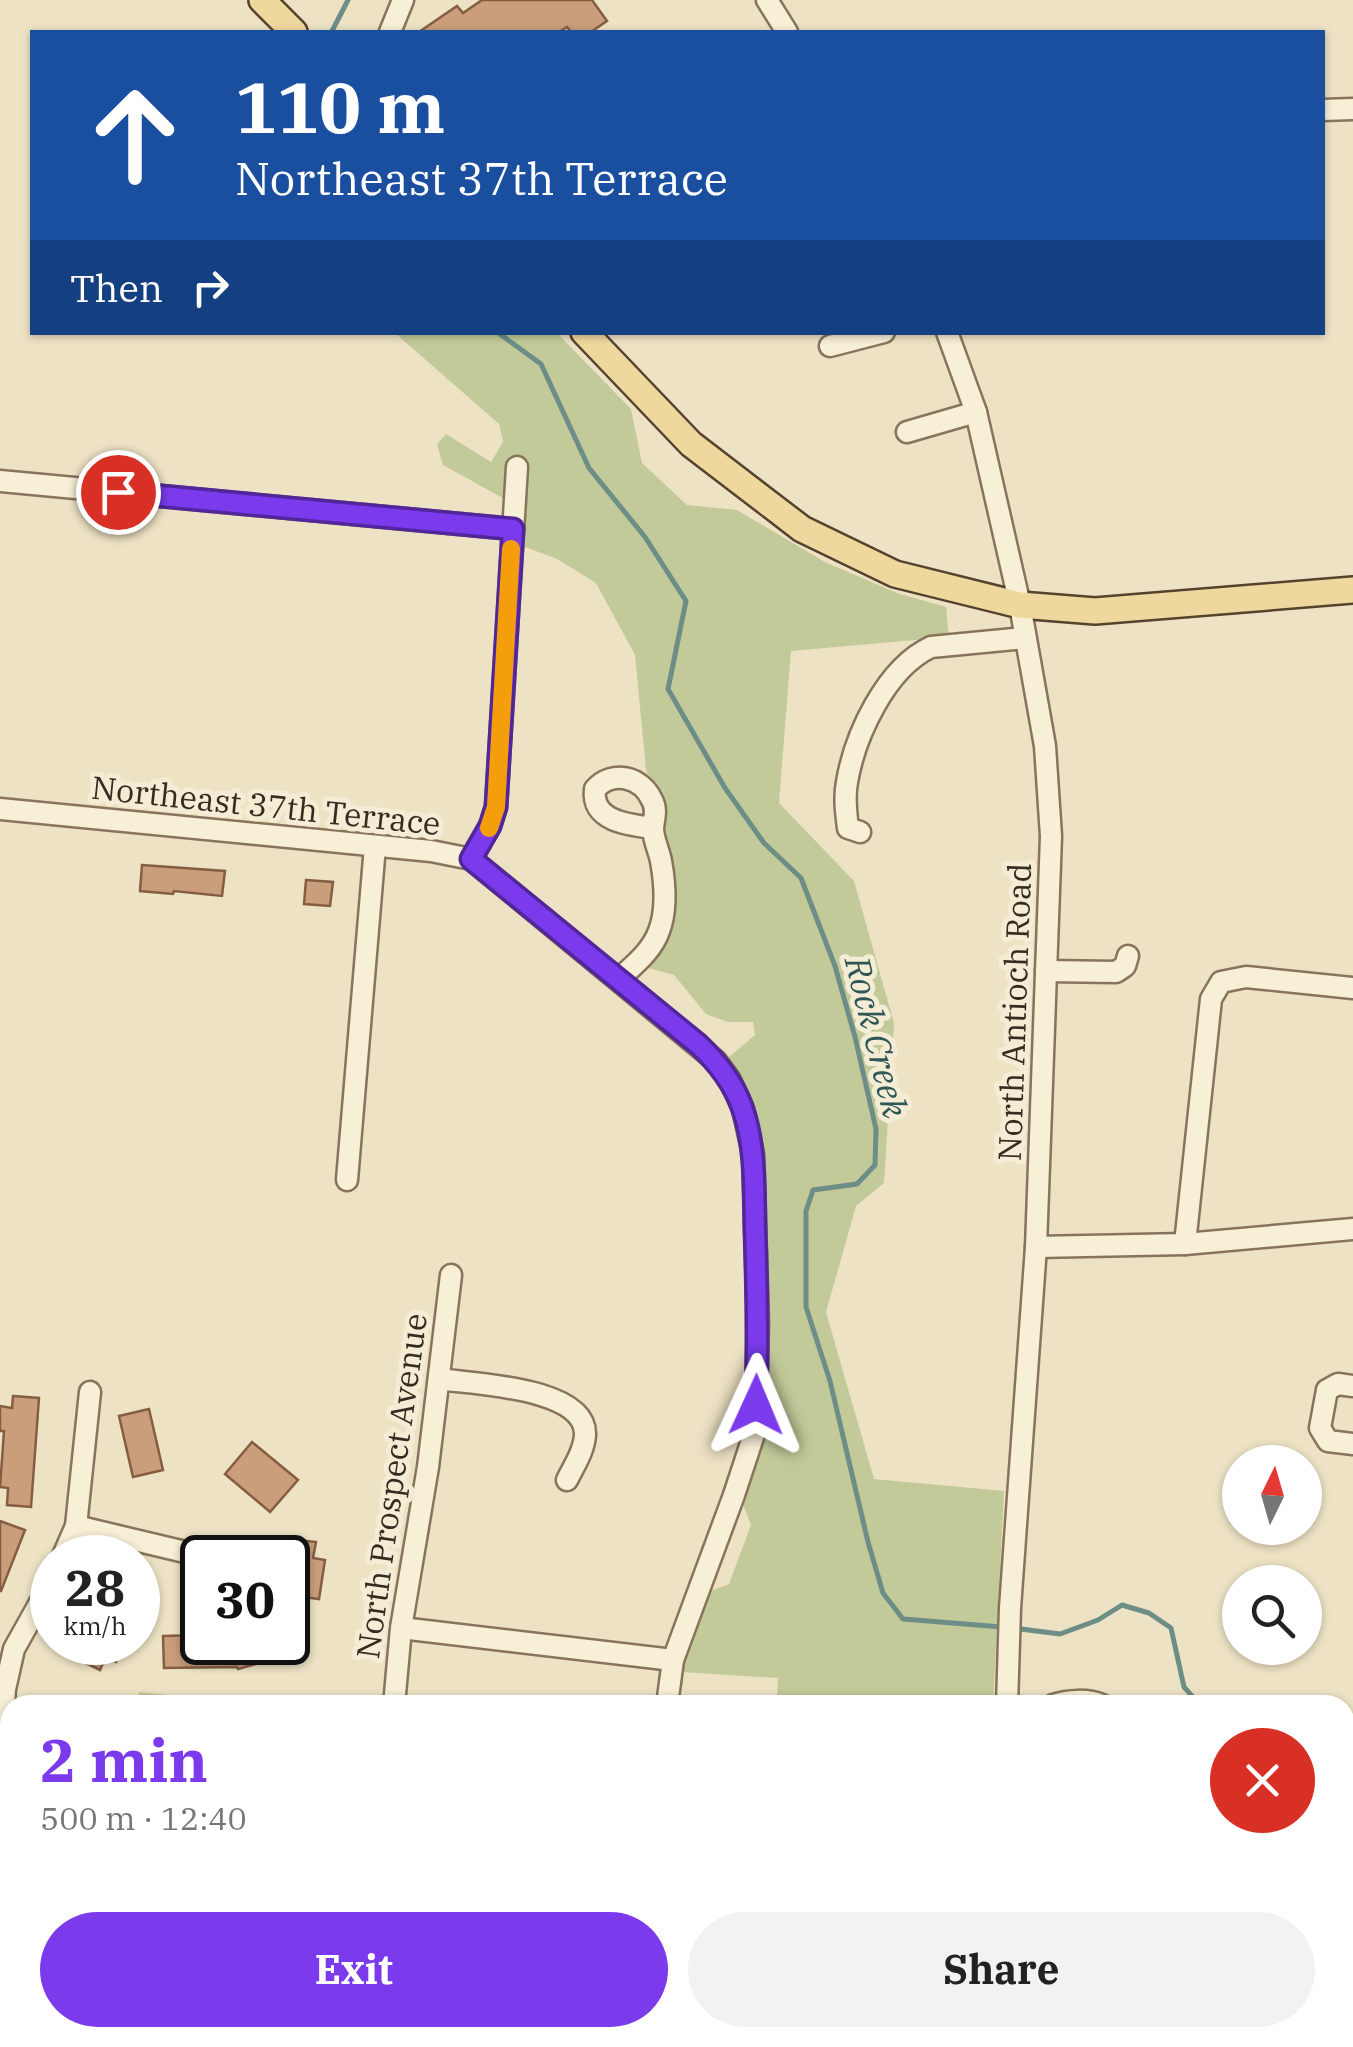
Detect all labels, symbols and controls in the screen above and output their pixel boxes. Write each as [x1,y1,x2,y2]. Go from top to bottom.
text: 110 m [235,61,445,152]
icon: ahead [70,70,200,200]
text: Northeast 37th Terrace [235,149,728,207]
icon: right [183,260,238,315]
text: Then [70,263,163,312]
pin [76,450,161,535]
icon: arrive [91,465,146,520]
street label: Northeast 37th Terrace [90,766,443,844]
street label: North Antioch Road [988,862,1040,1162]
water label: Rock Creek [834,950,919,1123]
street label: North Prospect Avenue [346,1310,436,1661]
position arrow [704,1353,808,1457]
north arrow [1222,1445,1322,1545]
map controls [1222,1445,1322,1665]
speed limit sign: 30 [180,1535,310,1665]
text: 28 [65,1555,125,1620]
button: search [1222,1565,1322,1665]
text: km/h [63,1609,127,1642]
text: 2 min [40,1720,208,1799]
button: close [1210,1728,1315,1833]
text: 500 m · 12:40 [40,1797,247,1839]
button: Exit [40,1912,668,2027]
button: Share [688,1912,1315,2027]

